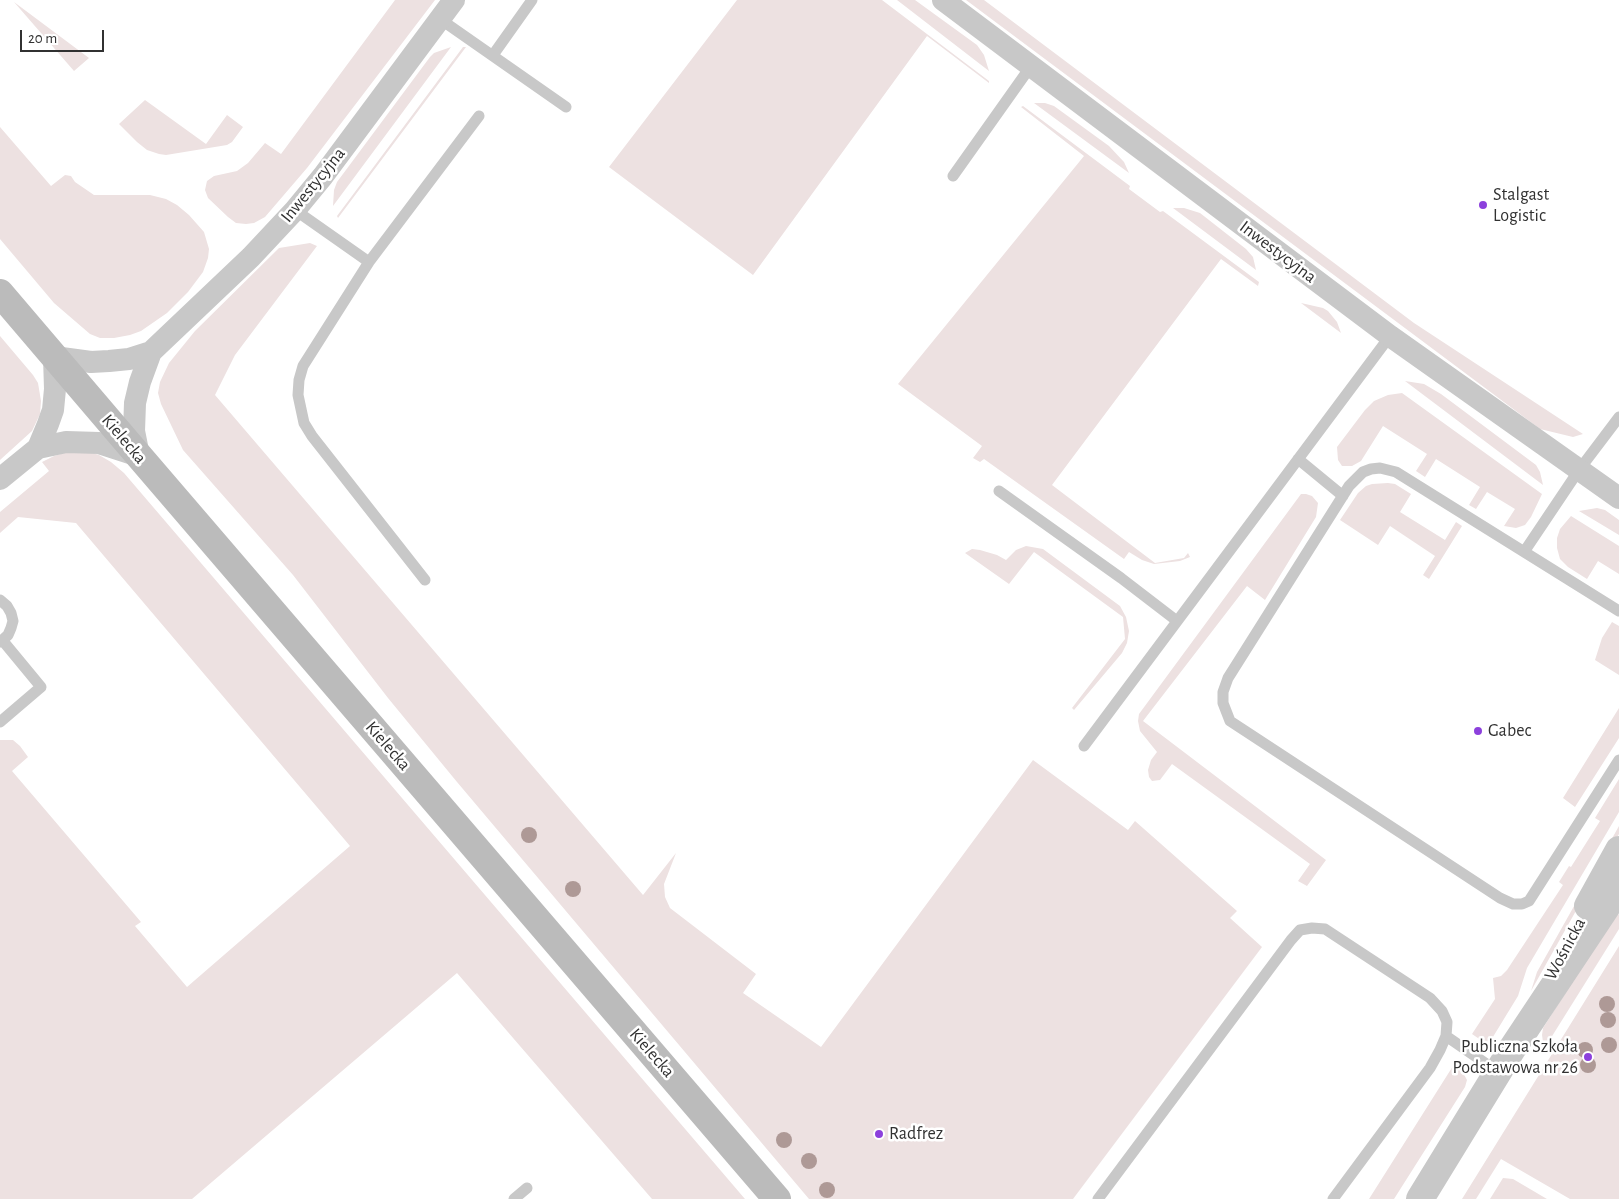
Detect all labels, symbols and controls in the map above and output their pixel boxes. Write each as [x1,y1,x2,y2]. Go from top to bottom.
scale bar [22,20,106,52]
text: 20 m [28,31,57,46]
street label: Inwestycyjna [276,143,350,227]
place label: Stalgast Logistic [1493,184,1549,226]
marker: Stalgast Logistic [1477,199,1489,211]
street label: Inwestycyjna [1235,216,1321,288]
street label: Kielecka [97,410,151,468]
street label: Kielecka [361,717,415,775]
place label: Gabec [1488,720,1531,742]
marker: Gabec [1472,725,1484,737]
street label: Wośnicka [1540,914,1590,984]
street label: Kielecka [625,1024,679,1082]
place label: Publiczna Szkoła Podstawowa nr 26 [1453,1036,1578,1078]
marker: Publiczna Szkoła Podstawowa nr 26 [1582,1051,1594,1063]
place label: Radfrez [889,1123,943,1145]
marker: Radfrez [873,1128,885,1140]

